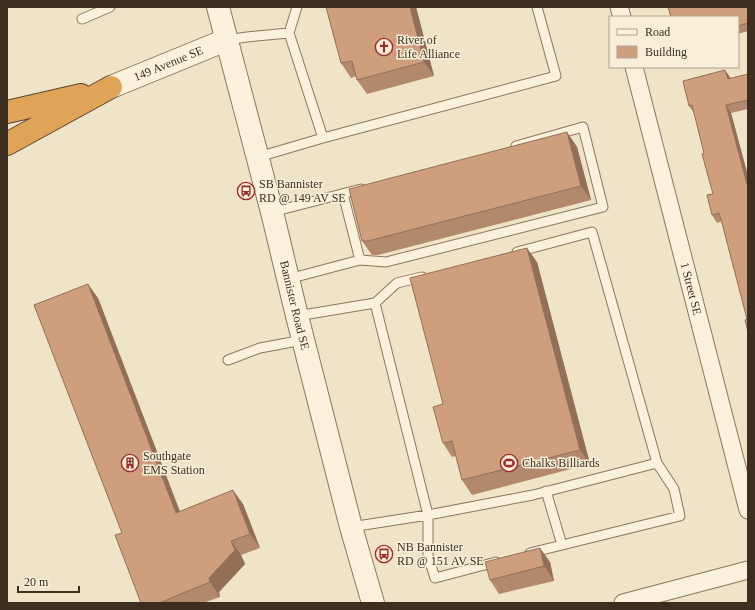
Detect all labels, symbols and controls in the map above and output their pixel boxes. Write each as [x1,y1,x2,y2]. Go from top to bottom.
legend [609,16,739,68]
text: Road [645,25,670,39]
place label: River of Life Alliance [397,33,460,61]
church icon: River of Life Alliance [374,37,394,57]
street label: 149 Avenue SE [132,43,205,84]
text: Building [645,45,687,59]
place label: SB Bannister RD @ 149 AV SE [259,177,346,205]
bus stop icon: SB Bannister RD @ 149 AV SE [236,181,256,201]
street label: Bannister Road SE [277,259,312,351]
street label: 1 Street SE [678,261,705,317]
place label: Southgate EMS Station [143,449,205,477]
building icon: Southgate EMS Station [120,453,140,473]
sports icon: Chalks Billiards [499,453,519,473]
place label: Chalks Billiards [522,456,600,470]
place label: NB Bannister RD @ 151 AV SE [397,540,484,568]
bus stop icon: NB Bannister RD @ 151 AV SE [374,544,394,564]
scale bar [18,568,79,594]
text: 20 m [24,575,49,589]

